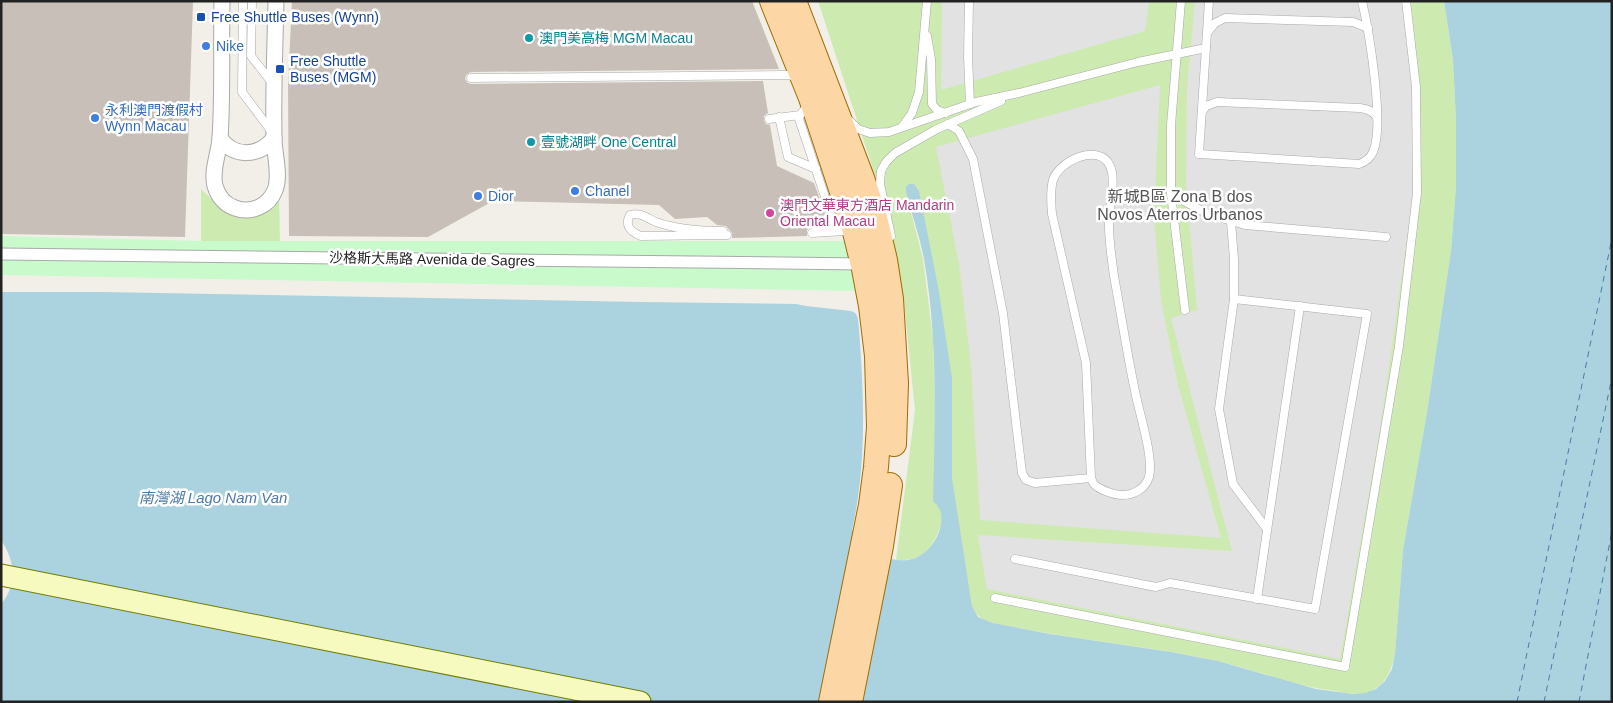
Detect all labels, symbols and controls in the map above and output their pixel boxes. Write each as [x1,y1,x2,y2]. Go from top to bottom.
place label: Free Shuttle Buses (Wynn) [211,9,379,25]
marker: Free Shuttle Buses (Wynn) [195,11,207,23]
place label: 澳門美高梅 MGM Macau [539,30,693,46]
marker: 澳門美高梅 MGM Macau [523,32,535,44]
place label: Nike [216,38,244,54]
marker: Nike [200,40,212,52]
place label: Free Shuttle Buses (MGM) [290,53,376,85]
marker: Free Shuttle Buses (MGM) [274,63,286,75]
place label: 永利澳門渡假村 Wynn Macau [105,102,203,134]
marker: 永利澳門渡假村 Wynn Macau [89,112,101,124]
place label: 壹號湖畔 One Central [541,134,676,150]
marker: 壹號湖畔 One Central [525,136,537,148]
place label: Chanel [585,183,629,199]
marker: Chanel [569,185,581,197]
place label: Dior [488,188,514,204]
district label: 新城B區 Zona B dos Novos Aterros Urbanos [1097,188,1263,223]
marker: Dior [472,190,484,202]
place label: 澳門文華東方酒店 Mandarin Oriental Macau [780,197,954,229]
marker: 澳門文華東方酒店 Mandarin Oriental Macau [764,207,776,219]
street label: 沙格斯大馬路 Avenida de Sagres [329,249,535,269]
water label: 南灣湖 Lago Nam Van [139,489,287,506]

